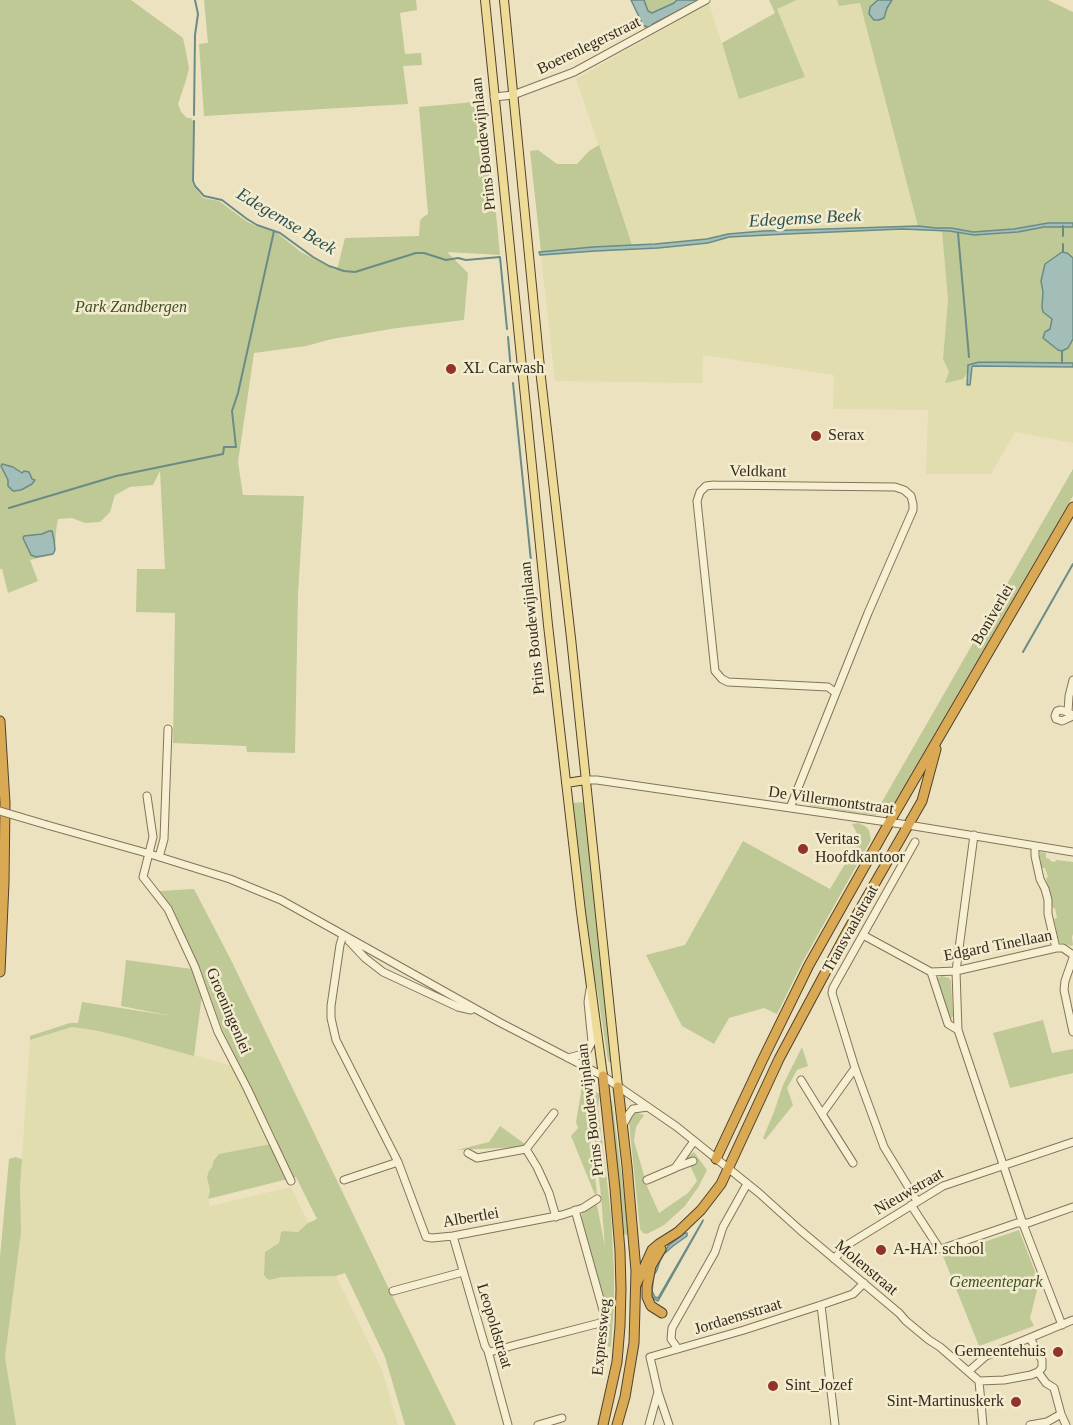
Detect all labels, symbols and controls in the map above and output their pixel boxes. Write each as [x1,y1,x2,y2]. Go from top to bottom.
street label: Boerenlegerstraat [534,13,644,79]
street label: Prins Boudewijnlaan [467,76,501,212]
water label: Edegemse Beek [232,184,340,260]
water label: Edegemse Beek [748,205,862,233]
park label: Park Zandbergen [75,298,187,318]
place label: XL Carwash [463,359,544,379]
marker: XL Carwash [444,362,458,376]
place label: Serax [828,426,864,446]
marker: Serax [809,429,823,443]
street label: Veldkant [729,462,787,482]
street label: Prins Boudewijnlaan [516,560,550,696]
street label: Boniverlei [968,581,1018,649]
street label: De Villermontstraat [767,783,895,819]
place label: Veritas Hoofdkantoor [815,830,905,868]
marker: Veritas Hoofdkantoor [796,842,810,856]
street label: Transvaalstraat [819,882,883,976]
street label: Edgard Tinellaan [942,926,1054,966]
street label: Groeningenlei [201,965,255,1057]
street label: Prins Boudewijnlaan [573,1042,609,1178]
street label: Nieuwstraat [871,1164,947,1220]
street label: Albertlei [441,1204,501,1232]
street label: Molenstraat [831,1236,901,1300]
place label: A-HA! school [893,1240,984,1260]
marker: A-HA! school [874,1243,888,1257]
park label: Gemeentepark [949,1273,1043,1293]
street label: Leopoldstraat [472,1281,516,1371]
street label: Jordaensstraat [692,1295,784,1339]
street label: Expressweg [588,1298,616,1376]
place label: Gemeentehuis [954,1342,1046,1362]
marker: Gemeentehuis [1051,1345,1065,1359]
place label: Sint_Jozef [785,1376,853,1396]
marker: Sint_Jozef [766,1379,780,1393]
place label: Sint-Martinuskerk [887,1392,1004,1412]
marker: Sint-Martinuskerk [1009,1395,1023,1409]

